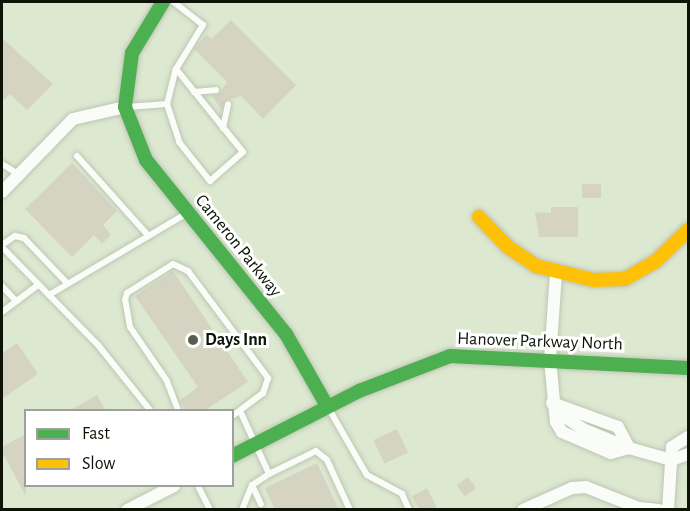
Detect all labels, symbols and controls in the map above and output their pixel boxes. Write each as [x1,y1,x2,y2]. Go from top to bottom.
street label: Cameron Parkway [190,190,286,302]
street label: Hanover Parkway North [457,328,623,356]
place label: Days Inn [205,329,267,351]
marker: Days Inn [186,333,200,347]
legend [24,409,234,487]
text: Fast [82,425,110,443]
text: Slow [82,455,115,473]

